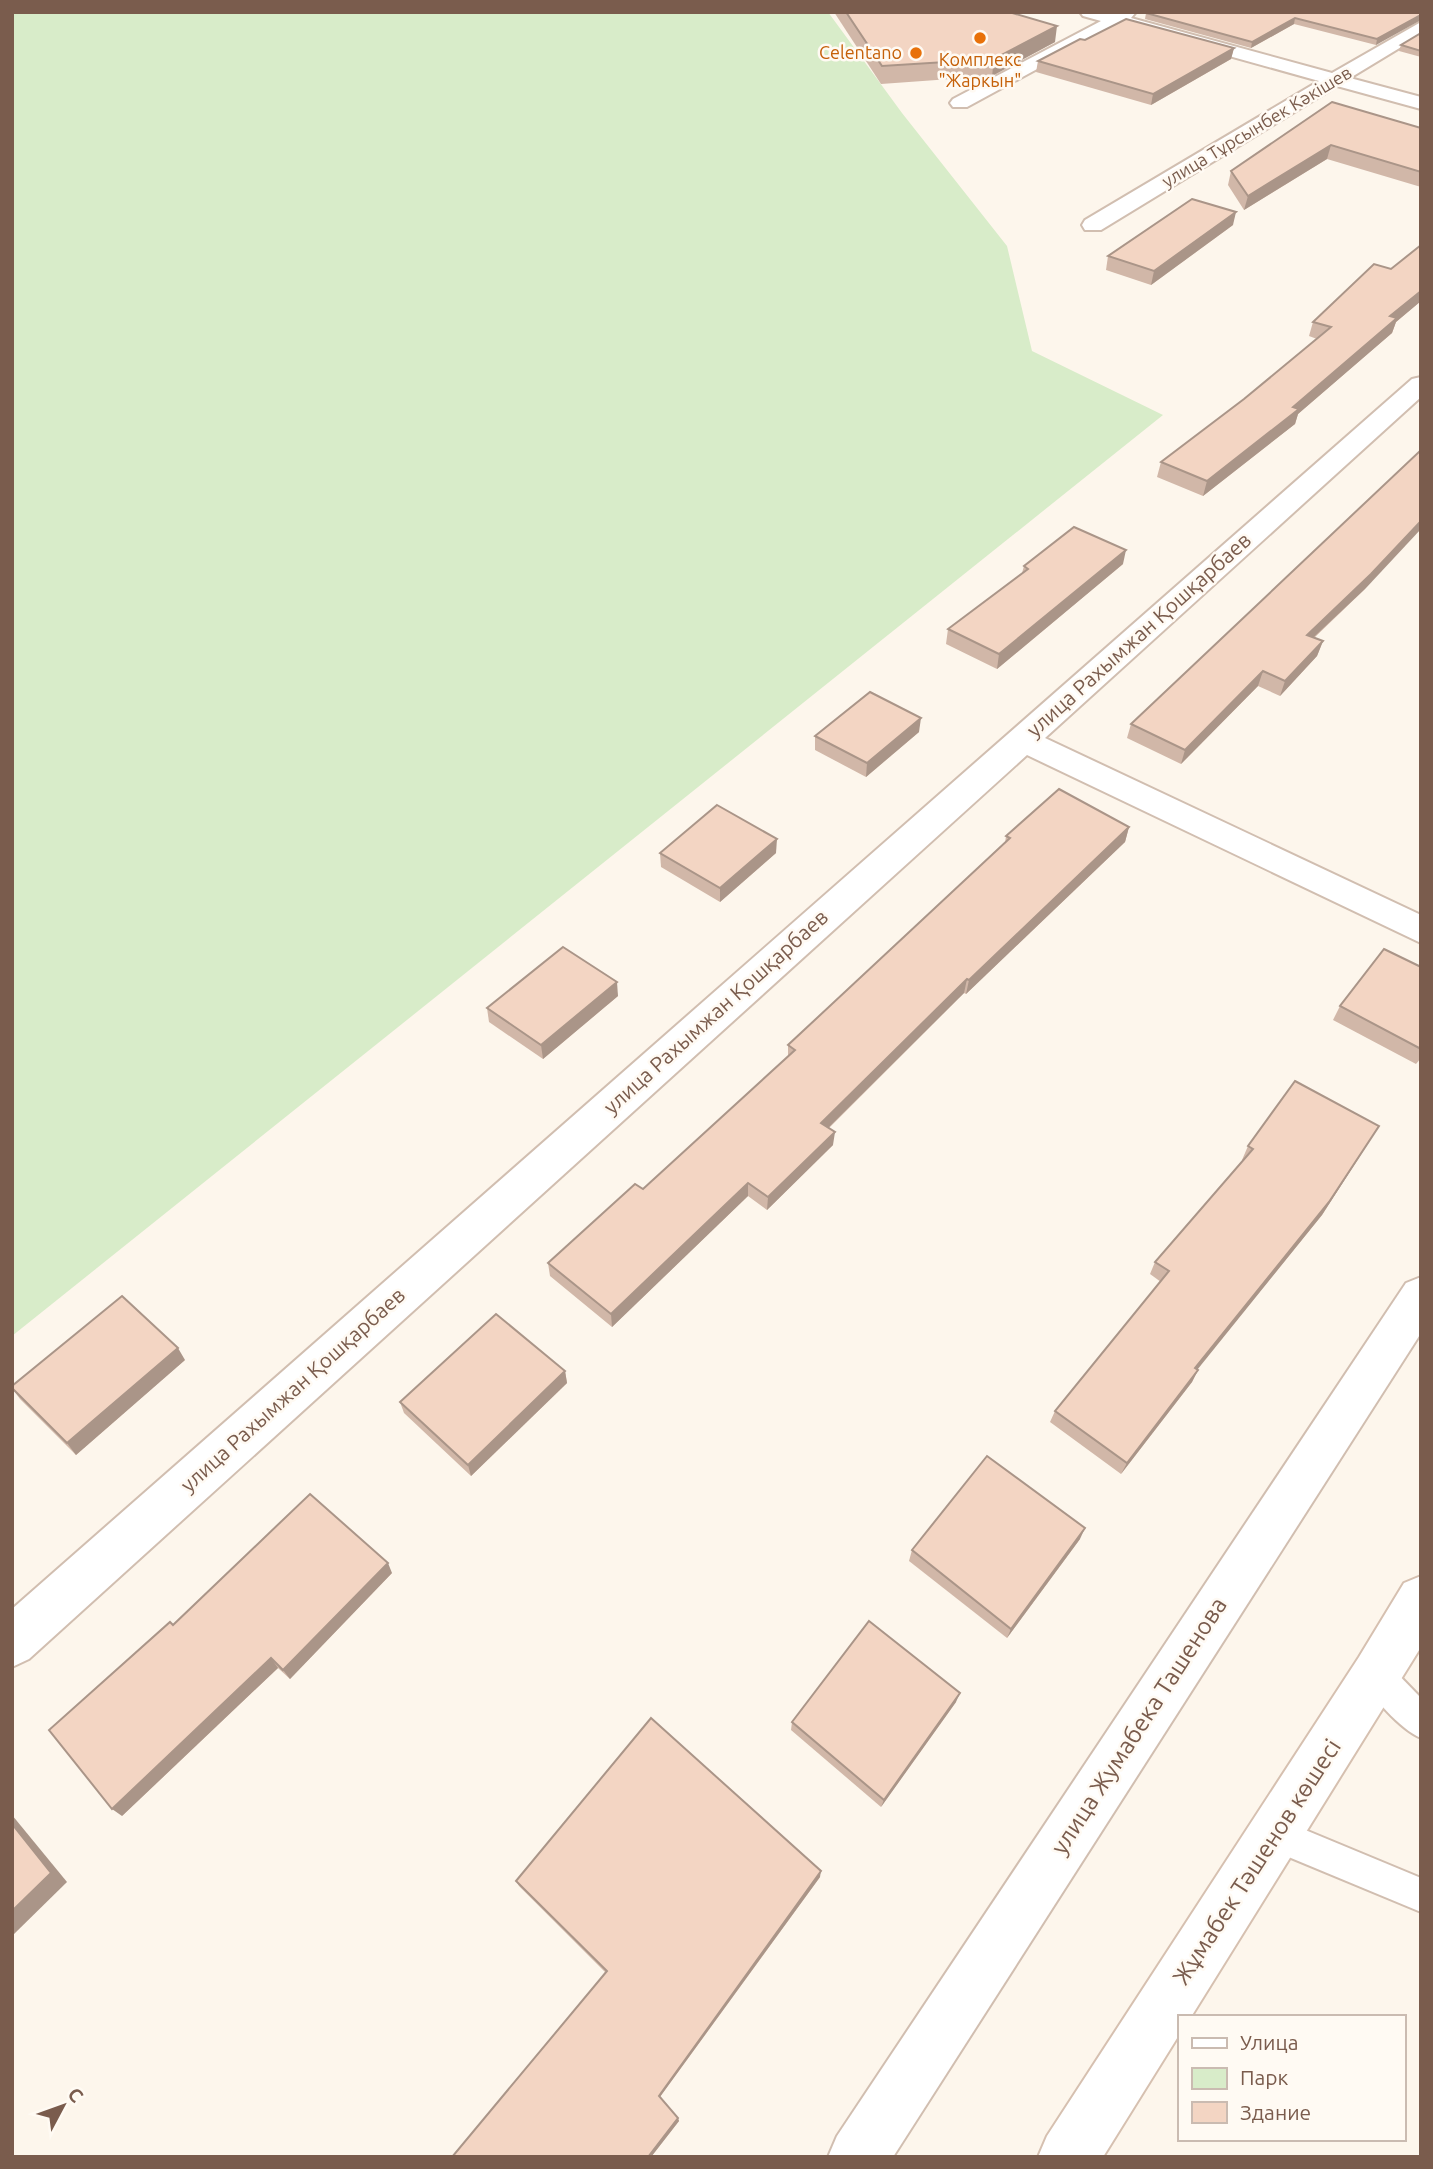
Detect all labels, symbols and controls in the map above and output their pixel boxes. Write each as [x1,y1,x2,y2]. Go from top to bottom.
marker: Комплекс "Жаркын" [972,30,988,46]
place label: Celentano [819,42,902,62]
marker: Celentano [908,45,924,61]
place label: Комплекс "Жаркын" [939,49,1021,90]
street label: улица Тұрсынбек Кәкішев [1158,62,1355,191]
street label: улица Рахымжан Қошқарбаев [1021,527,1255,741]
street label: улица Рахымжан Қошқарбаев [598,904,832,1118]
street label: улица Рахымжан Қошқарбаев [175,1282,409,1496]
street label: улица Жумабека Ташенова [1045,1592,1232,1859]
street label: Жұмабек Тәшенов көшесі [1167,1734,1346,1989]
legend [1178,2015,1405,2141]
text: Улица [1240,2030,1298,2054]
text: Парк [1240,2065,1289,2089]
north arrow [28,2071,98,2141]
text: С [64,2083,88,2107]
text: Здание [1240,2100,1311,2124]

